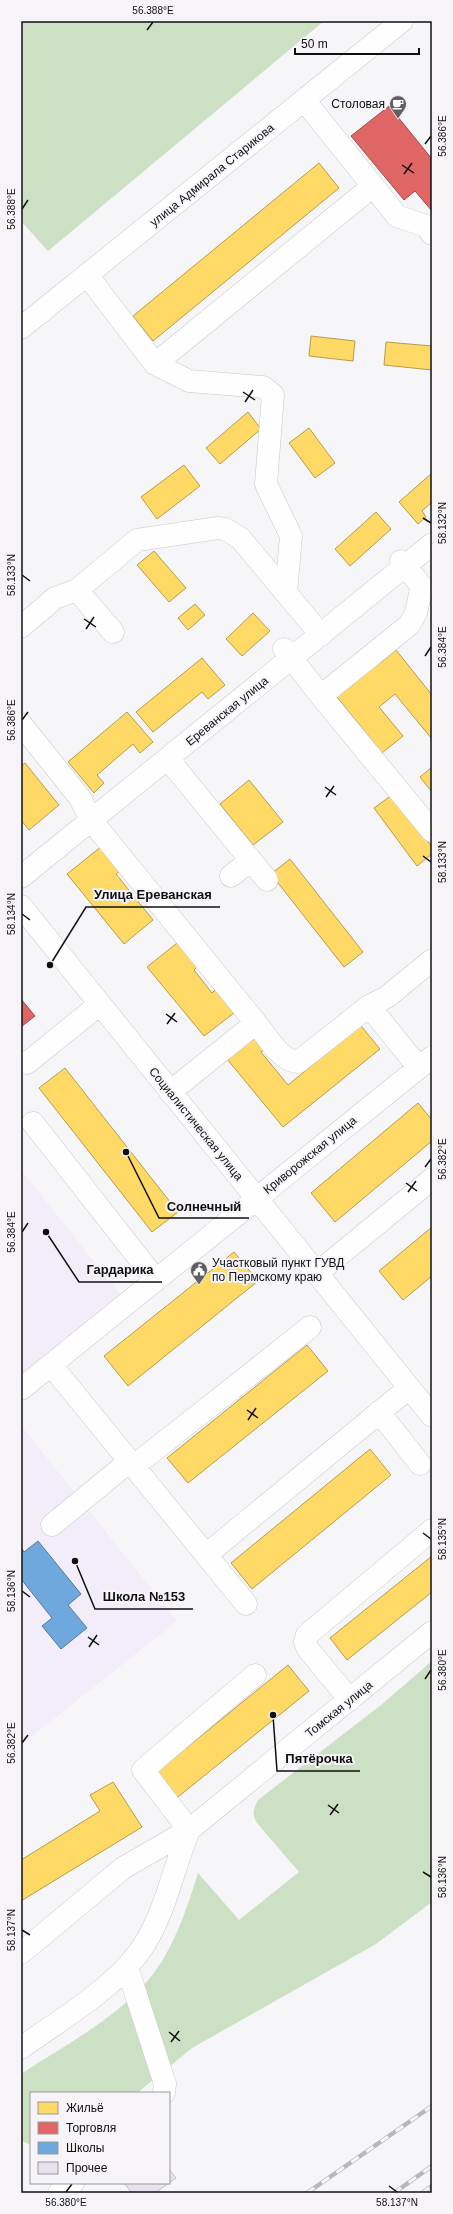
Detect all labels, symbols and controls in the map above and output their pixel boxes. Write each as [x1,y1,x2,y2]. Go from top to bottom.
text: 56.388°E [132,5,174,16]
scale bar [295,30,419,56]
text: 50 m [301,37,328,51]
cafe icon: Столовая [388,94,408,119]
place label: Столовая [331,97,385,111]
text: 56.386°E [437,115,448,157]
street label: улица Адмирала Старикова [147,120,277,229]
text: 56.388°E [6,188,17,230]
text: 58.132°N [437,502,448,544]
text: 58.133°N [6,554,17,596]
text: 56.384°E [437,626,448,668]
street label: Ереванская улица [183,673,271,749]
text: 56.386°E [6,699,17,741]
text: 58.133°N [437,841,448,883]
callout: Улица Ереванская [86,882,220,907]
text: Улица Ереванская [94,887,212,902]
text: 58.134°N [6,893,17,935]
street label: Социалистическая улица [146,1065,246,1184]
street label: Криворожская улица [261,1113,360,1197]
text: 56.382°E [437,1138,448,1180]
callout: Солнечный [159,1193,249,1218]
text: Солнечный [167,1199,241,1214]
text: 56.384°E [6,1211,17,1253]
place label: Участковый пункт ГУВД по Пермскому краю [212,1256,344,1284]
callout: Гардарика [79,1257,162,1282]
public building icon: Участковый пункт ГУВД по Пермскому краю [189,1260,209,1285]
text: Гардарика [86,1262,154,1277]
text: 58.135°N [437,1518,448,1560]
text: 58.136°N [6,1570,17,1612]
callout: Школа №153 [95,1584,193,1609]
text: Школа №153 [103,1589,185,1604]
text: 56.380°E [437,1649,448,1691]
street label: Томская улица [303,1677,376,1740]
text: 56.382°E [6,1722,17,1764]
callout: Пятёрочка [277,1746,360,1771]
text: Пятёрочка [285,1751,353,1766]
text: 58.136°N [437,1856,448,1898]
text: 58.137°N [6,1909,17,1951]
legend [30,2092,170,2184]
text: Жильё [66,2101,104,2115]
text: Торговля [66,2121,116,2135]
text: Школы [66,2141,104,2155]
text: Прочее [66,2161,108,2175]
text: 56.380°E [45,2197,87,2208]
text: 58.137°N [376,2197,418,2208]

